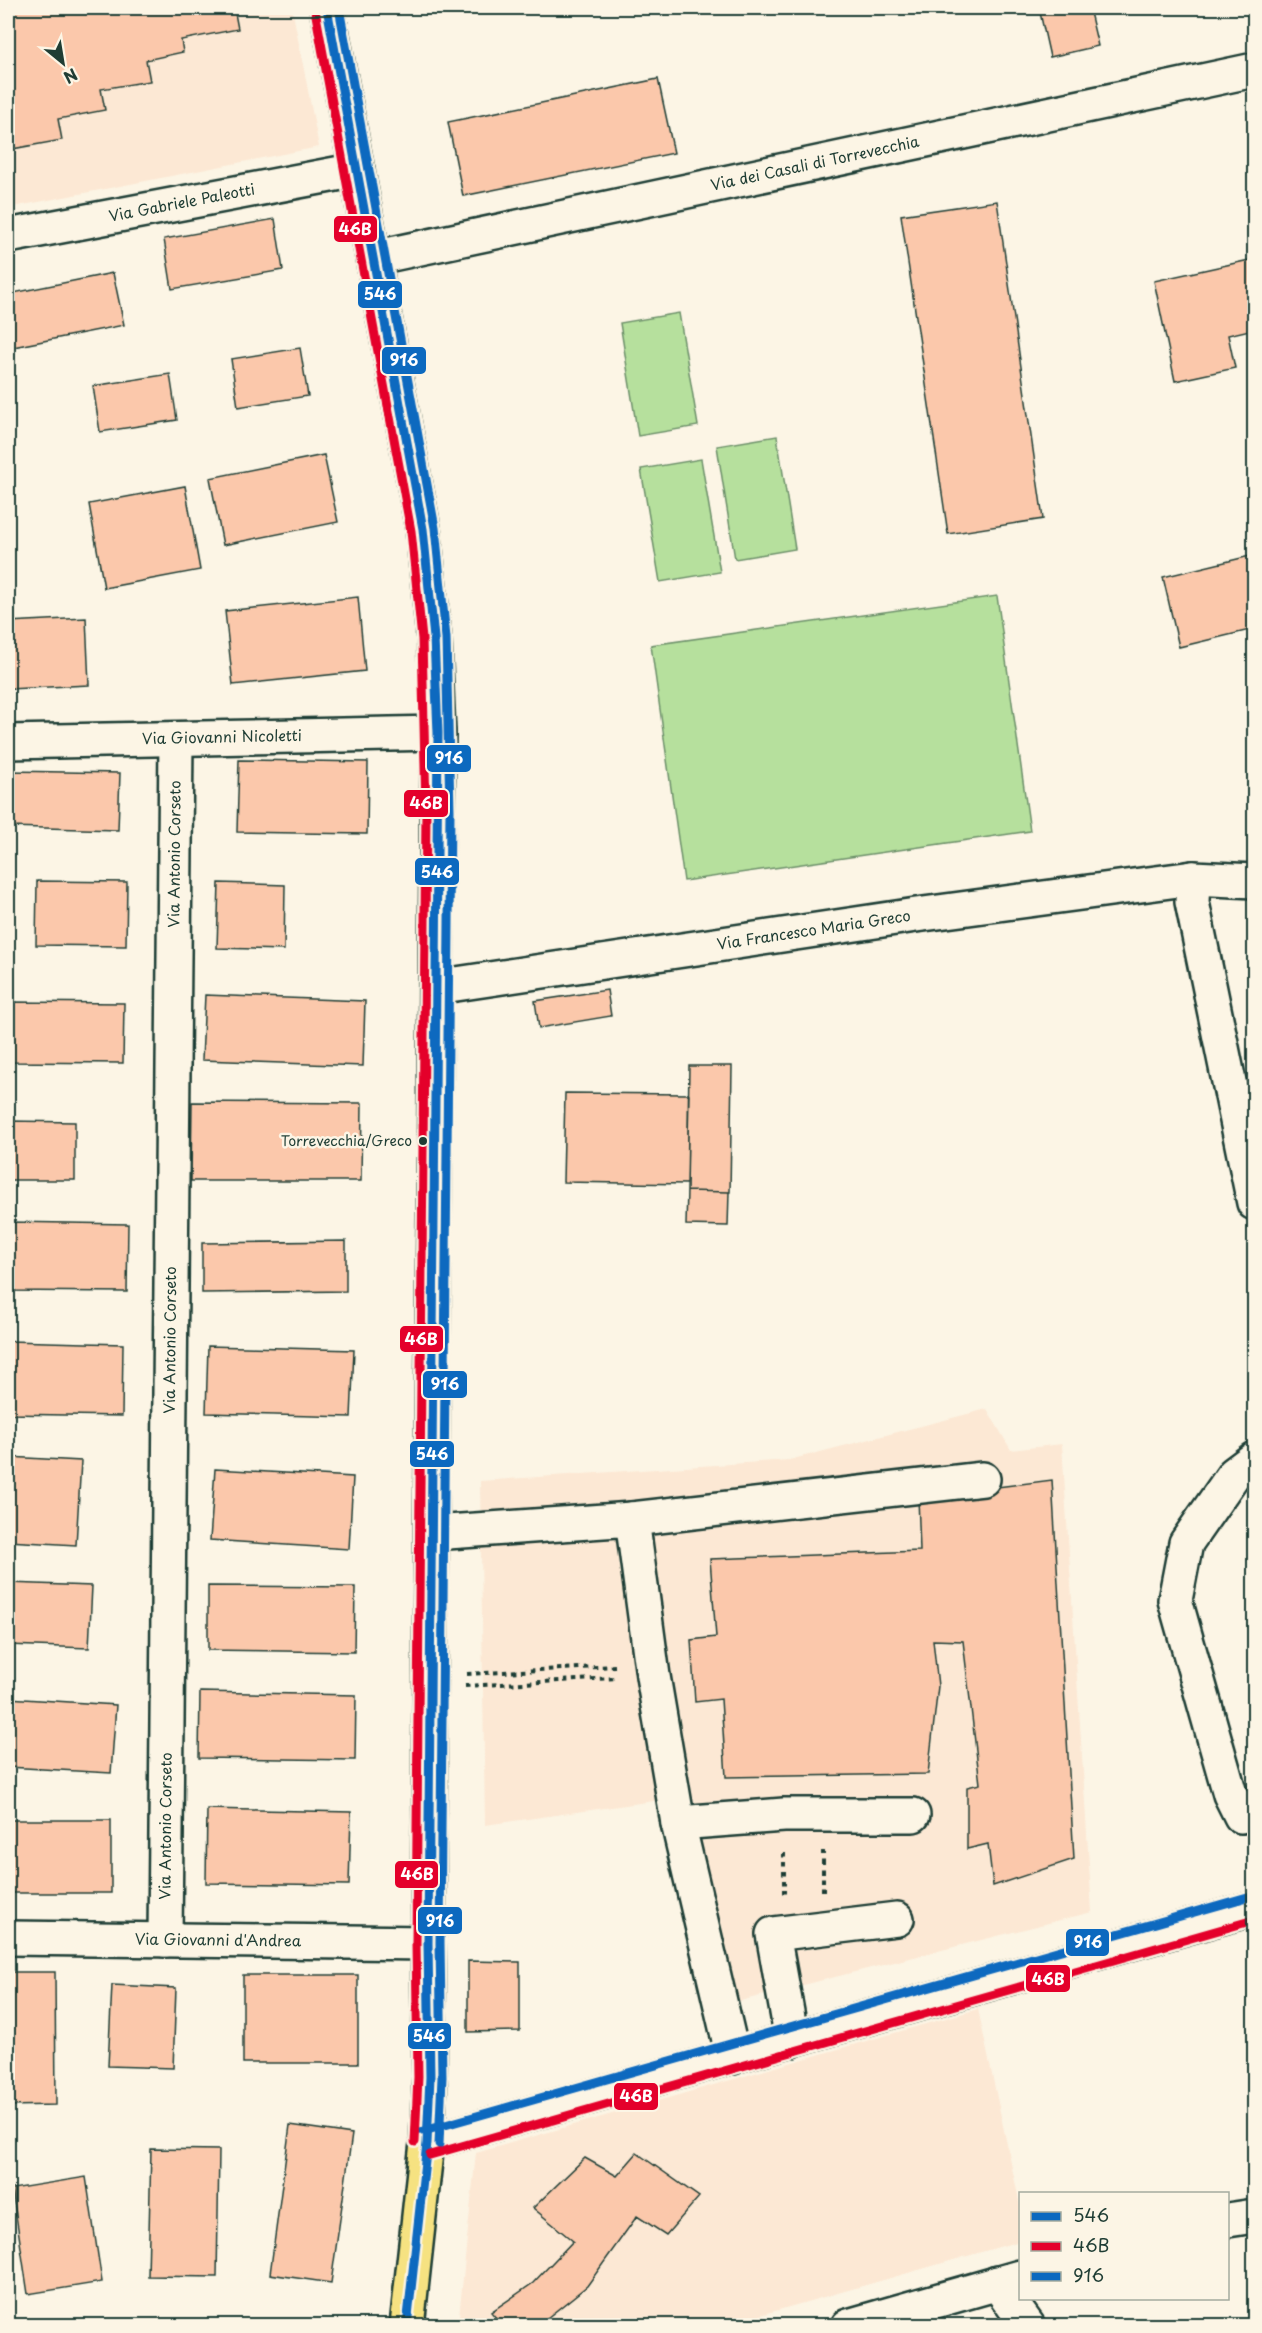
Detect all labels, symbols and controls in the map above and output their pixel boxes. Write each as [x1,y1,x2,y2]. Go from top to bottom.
north arrow [33,33,93,93]
text: N [60,63,82,90]
street label: Via dei Casali di Torrevecchia [708,129,922,196]
street label: Via Gabriele Paleotti [107,177,257,227]
line badge: 46B [333,215,378,243]
text: 46B [338,216,372,240]
line badge: 546 [357,280,403,309]
text: 546 [364,281,396,305]
line badge: 916 [381,346,427,375]
text: 916 [390,347,418,371]
street label: Via Giovanni Nicoletti [142,723,302,749]
line badge: 916 [426,744,472,773]
text: 916 [435,745,463,769]
street label: Via Antonio Corseto [161,780,186,928]
line badge: 46B [403,789,449,818]
text: 46B [409,790,443,814]
line badge: 546 [414,857,460,886]
text: 546 [421,859,453,883]
street label: Via Francesco Maria Greco [715,903,912,955]
place label: Torrevecchia/Greco [281,1130,412,1151]
marker: Torrevecchia/Greco [417,1135,429,1147]
street label: Via Antonio Corseto [157,1266,181,1414]
line badge: 46B [399,1325,444,1353]
text: 46B [404,1326,438,1350]
line badge: 916 [422,1370,468,1399]
text: 916 [431,1371,459,1395]
line badge: 546 [409,1440,455,1468]
text: 546 [416,1441,448,1465]
street label: Via Antonio Corseto [152,1752,177,1900]
line badge: 46B [394,1860,439,1889]
text: 46B [400,1861,434,1885]
line badge: 916 [417,1906,463,1935]
text: 916 [426,1908,454,1932]
street label: Via Giovanni d'Andrea [135,1927,302,1951]
line badge: 916 [1065,1928,1110,1957]
text: 916 [1074,1929,1102,1953]
line badge: 46B [1025,1964,1071,1993]
text: 46B [1031,1966,1065,1990]
line badge: 546 [407,2022,452,2050]
text: 546 [413,2023,445,2047]
line badge: 46B [613,2082,659,2111]
text: 46B [619,2083,653,2107]
legend [1019,2192,1229,2300]
text: 546 [1073,2201,1109,2228]
text: 46B [1073,2231,1109,2258]
text: 916 [1073,2261,1104,2288]

